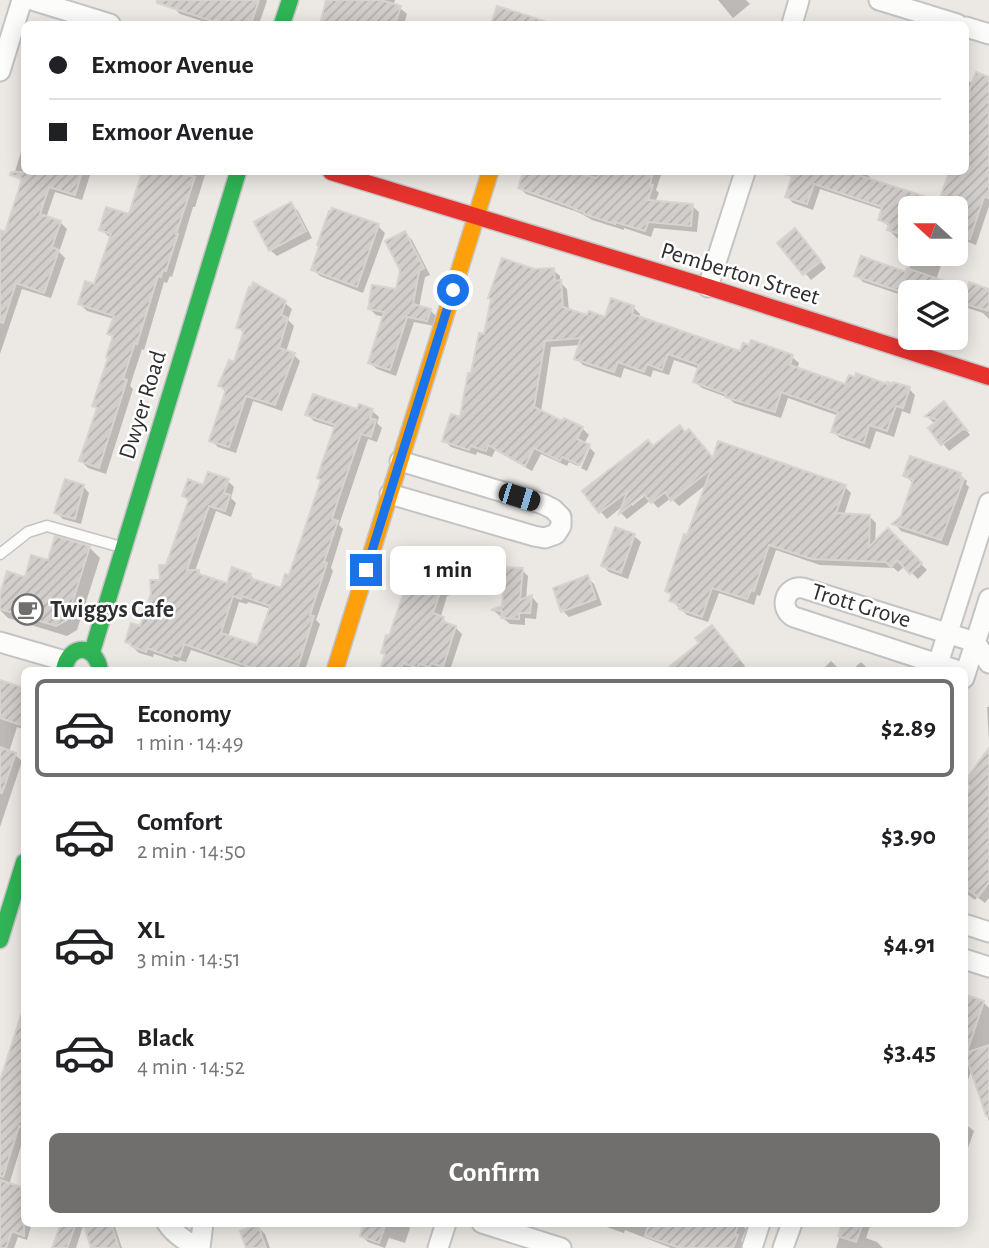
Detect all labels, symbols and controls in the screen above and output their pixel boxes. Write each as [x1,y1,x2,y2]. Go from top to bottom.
text: Exmoor Avenue [91,52,254,78]
text: Exmoor Avenue [91,119,254,145]
north arrow [898,196,968,266]
map controls [898,196,968,350]
street label: Pemberton Street [658,238,823,310]
route start [437,274,469,306]
button: layers [898,280,968,350]
street label: Dwyer Road [115,348,171,462]
car [496,481,543,513]
callout: 1 min [390,546,506,594]
route end [350,554,382,586]
text: 1 min [424,559,472,582]
street label: Trott Grove [808,579,914,633]
cafe icon: Twiggys Cafe [10,593,44,627]
place label: Twiggys Cafe [50,598,174,622]
icon: car [53,697,116,760]
text: Economy [137,701,231,727]
text: $2.89 [881,715,936,741]
text: 1 min · 14:49 [137,732,244,755]
icon: car [53,805,116,868]
text: Comfort [137,809,222,835]
text: $3.90 [881,823,936,849]
text: 2 min · 14:50 [137,840,246,863]
icon: car [53,913,116,976]
text: XL [137,917,164,943]
text: $4.91 [883,931,936,957]
text: 3 min · 14:51 [137,948,241,971]
icon: car [53,1021,116,1084]
text: Black [137,1025,194,1051]
text: $3.45 [883,1039,936,1065]
text: 4 min · 14:52 [137,1056,245,1079]
button: Confirm [49,1133,940,1213]

